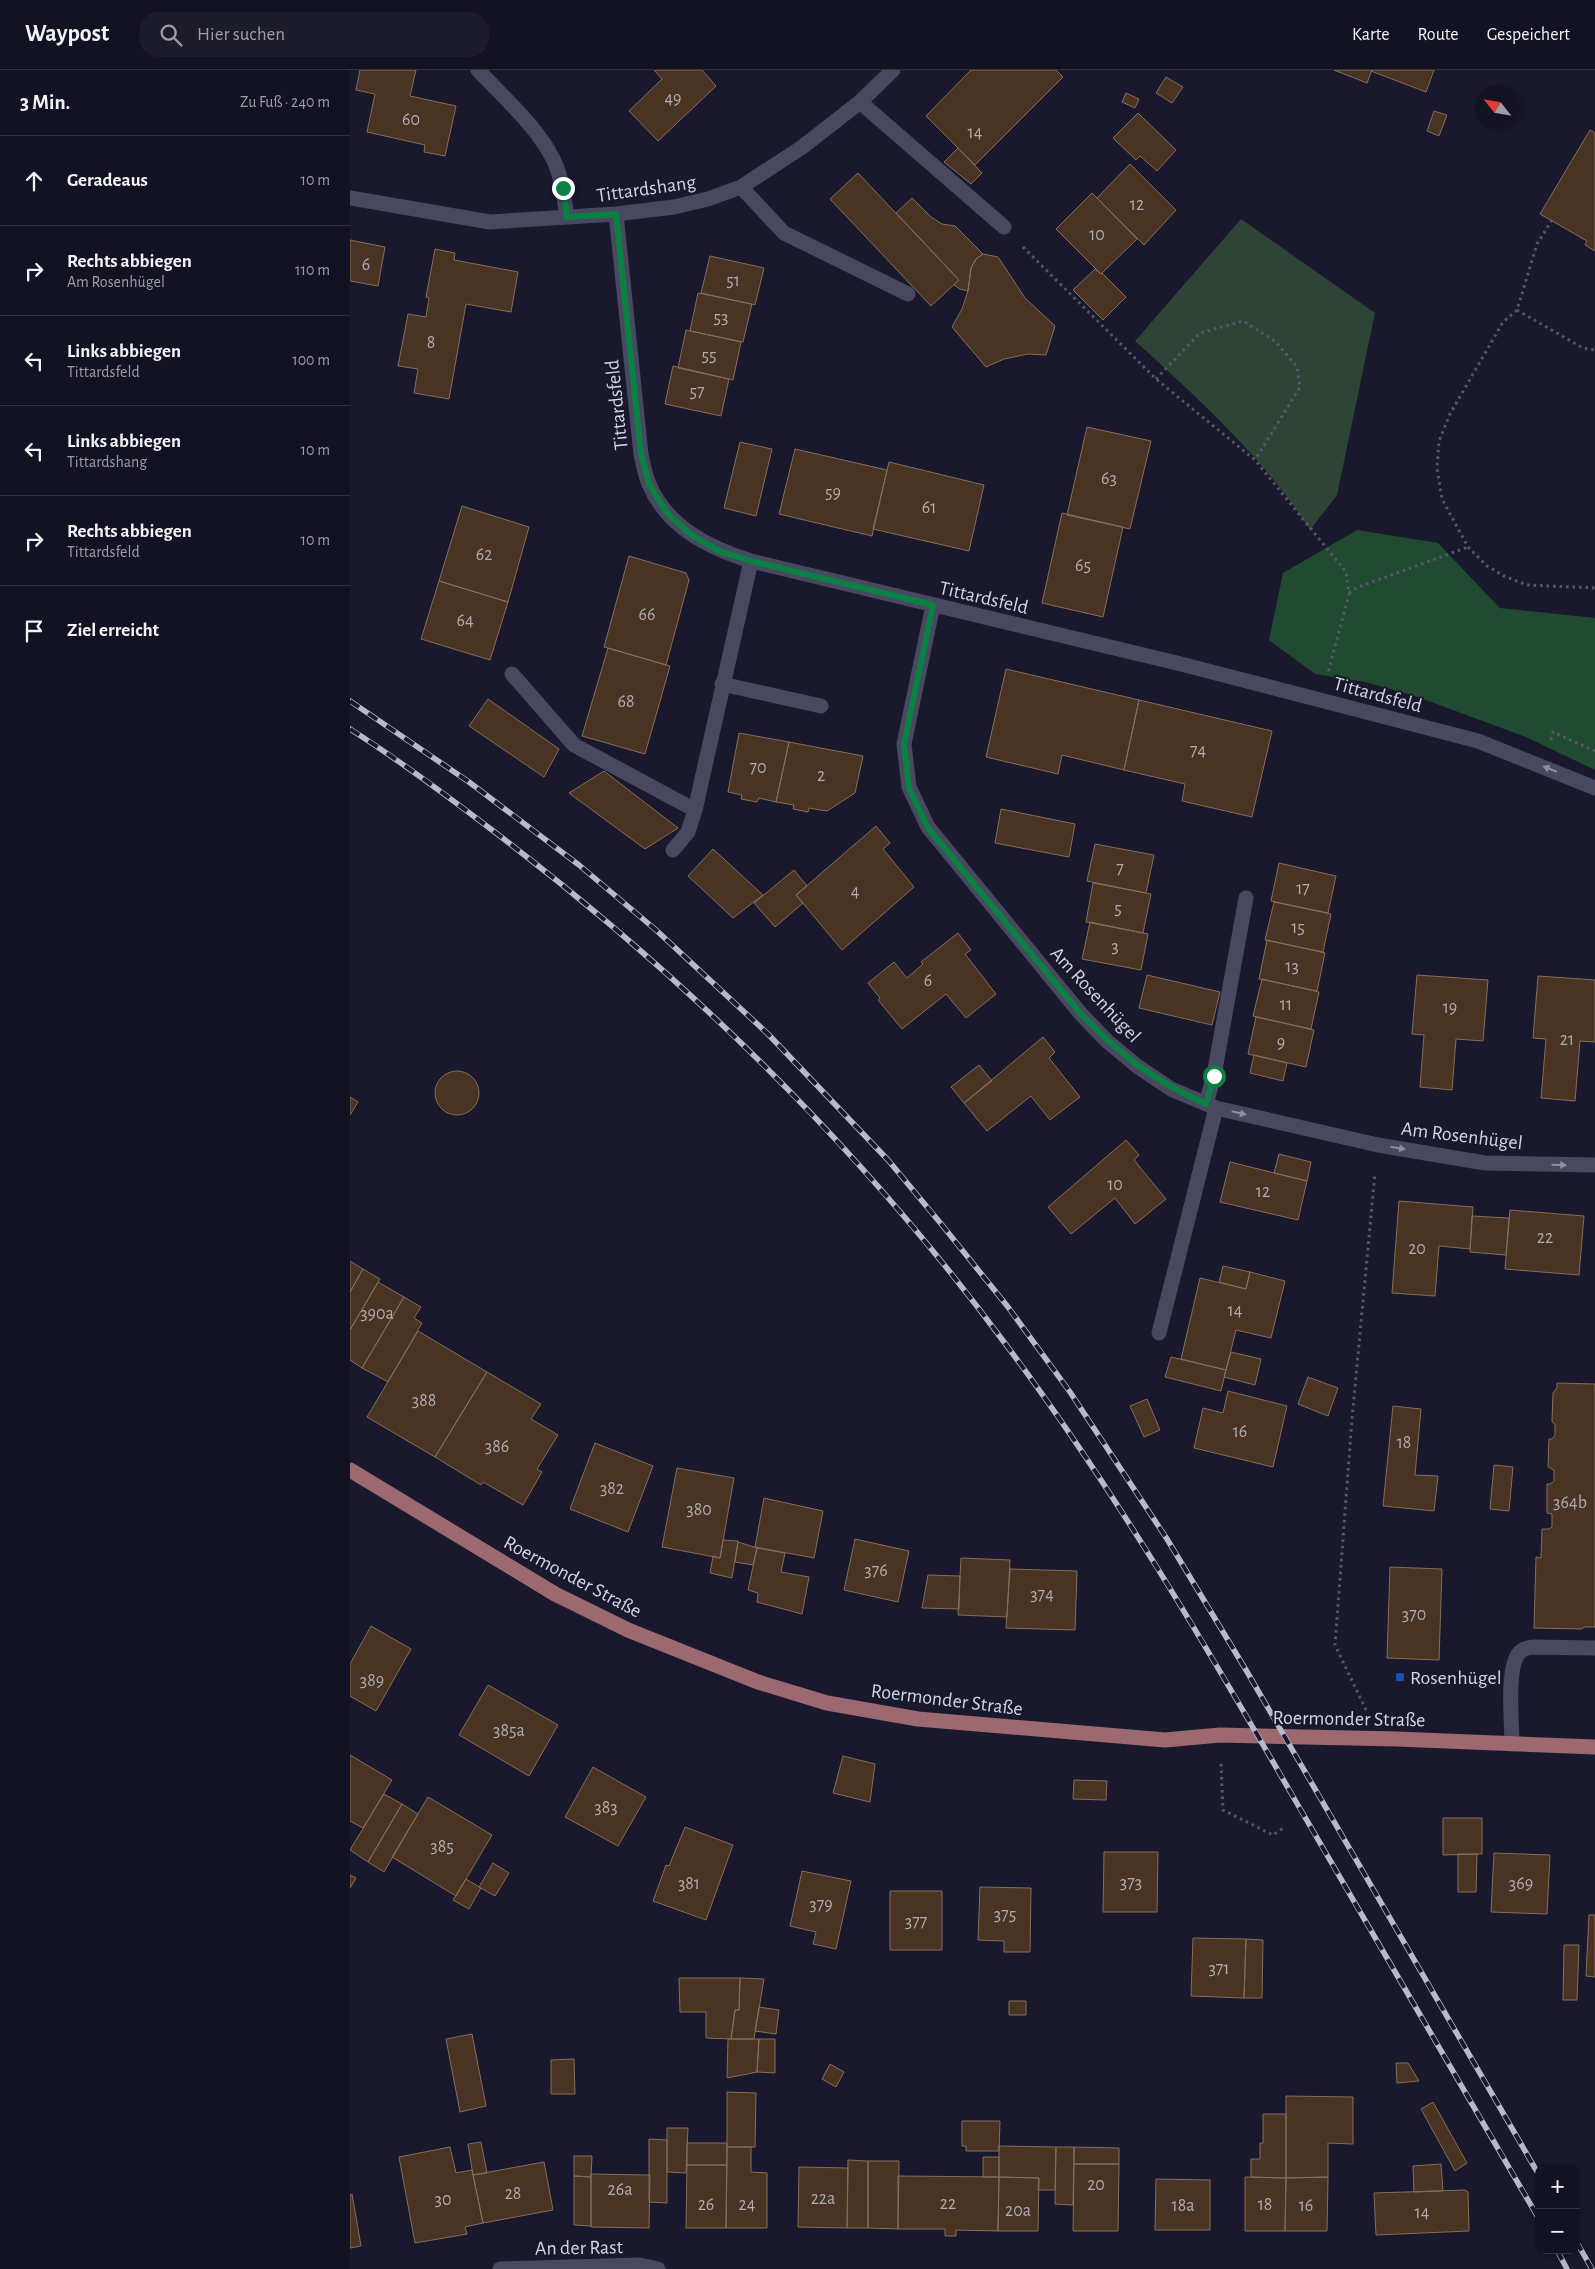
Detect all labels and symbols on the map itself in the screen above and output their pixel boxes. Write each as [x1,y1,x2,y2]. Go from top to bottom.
north arrow [1475,85,1520,130]
house number: 49 [664,90,682,108]
house number: 60 [402,111,420,129]
house number: 14 [968,124,983,142]
street label: Tittardshang [595,172,697,206]
route end [552,177,575,200]
house number: 12 [1130,196,1144,214]
house number: 10 [1089,226,1105,244]
house number: 6 [362,256,370,274]
house number: 51 [726,272,740,290]
house number: 53 [714,309,728,327]
house number: 8 [427,334,435,352]
house number: 55 [701,347,717,365]
street label: Tittardsfeld [602,359,632,451]
house number: 57 [689,383,705,401]
house number: 63 [1101,470,1117,488]
house number: 59 [825,484,841,502]
house number: 61 [922,499,936,517]
house number: 62 [476,546,492,564]
house number: 65 [1075,557,1091,575]
street label: Tittardsfeld [937,578,1030,618]
house number: 66 [639,606,655,624]
house number: 64 [456,612,474,630]
street label: Tittardsfeld [1331,674,1424,716]
house number: 68 [618,693,635,711]
house number: 74 [1190,742,1206,760]
house number: 70 [749,759,767,777]
one-way arrow [1543,765,1557,773]
house number: 2 [817,767,825,785]
house number: 7 [1116,860,1124,878]
house number: 17 [1296,880,1310,898]
house number: 4 [851,883,860,901]
house number: 5 [1114,900,1122,918]
house number: 15 [1291,919,1305,937]
house number: 3 [1111,938,1119,956]
street label: Am Rosenhügel [1046,943,1144,1046]
house number: 13 [1285,958,1299,976]
house number: 6 [924,972,932,990]
house number: 11 [1280,996,1292,1014]
house number: 19 [1443,999,1457,1017]
house number: 21 [1560,1031,1574,1049]
house number: 9 [1277,1034,1285,1052]
route start [1203,1065,1226,1088]
one-way arrow [1232,1110,1248,1118]
street label: Am Rosenhügel [1400,1119,1524,1153]
one-way arrow [1390,1145,1406,1153]
one-way arrow [1551,1161,1567,1169]
house number: 10 [1107,1176,1123,1194]
house number: 12 [1256,1183,1270,1201]
house number: 22 [1537,1229,1553,1247]
house number: 20 [1408,1240,1426,1258]
house number: 14 [1228,1302,1243,1320]
house number: 390a [360,1305,394,1323]
house number: 388 [412,1392,436,1410]
house number: 16 [1233,1423,1247,1441]
house number: 18 [1397,1434,1411,1452]
house number: 386 [485,1438,509,1456]
house number: 382 [600,1480,624,1498]
house number: 364b [1553,1494,1587,1512]
house number: 380 [686,1501,712,1519]
street label: Roermonder Straße [500,1532,645,1622]
house number: 376 [864,1562,888,1580]
house number: 374 [1030,1586,1054,1604]
house number: 370 [1402,1606,1426,1624]
place label: Rosenhügel [1410,1668,1502,1688]
marker: Rosenhügel [1394,1671,1406,1683]
house number: 389 [360,1672,384,1690]
street label: Roermonder Straße [870,1681,1024,1719]
street label: Roermonder Straße [1272,1708,1426,1730]
house number: 385a [493,1722,525,1740]
house number: 383 [594,1799,618,1817]
house number: 385 [430,1838,454,1856]
house number: 373 [1120,1874,1142,1892]
house number: 381 [678,1875,700,1893]
house number: 369 [1509,1875,1533,1893]
house number: 379 [809,1896,833,1914]
house number: 375 [994,1906,1016,1924]
house number: 377 [905,1913,927,1931]
house number: 371 [1208,1960,1230,1978]
house number: 20 [1087,2176,1105,2194]
house number: 26a [608,2181,632,2199]
house number: 28 [505,2185,521,2203]
house number: 22a [811,2190,835,2208]
house number: 30 [435,2191,451,2209]
house number: 22 [940,2195,956,2213]
house number: 26 [698,2196,714,2214]
house number: 24 [739,2196,756,2214]
house number: 18 [1258,2196,1272,2214]
house number: 18a [1171,2197,1195,2215]
house number: 16 [1299,2197,1313,2215]
house number: 20a [1005,2202,1031,2220]
house number: 14 [1415,2204,1430,2222]
street label: An der Rast [535,2237,624,2259]

